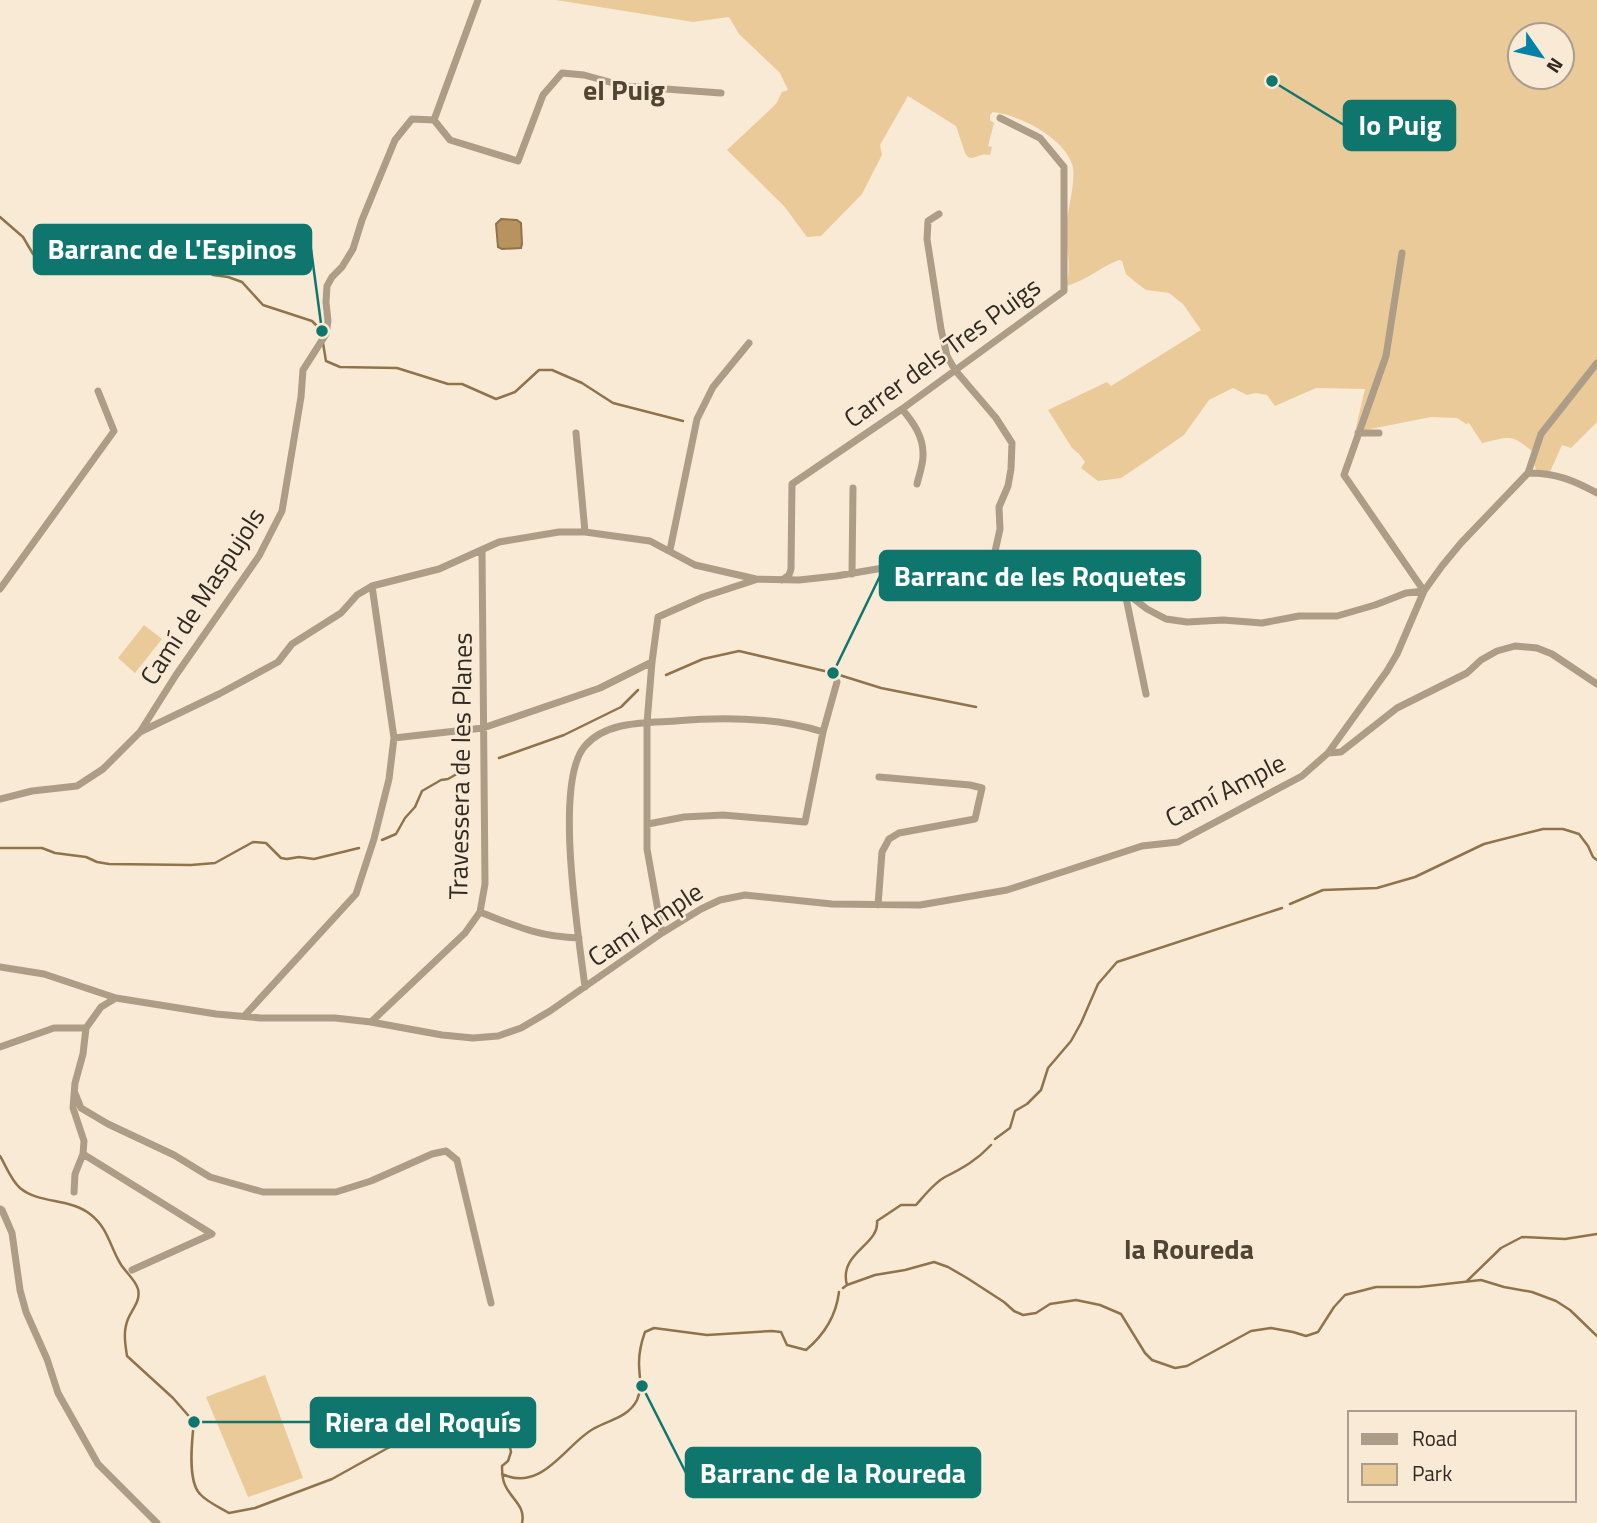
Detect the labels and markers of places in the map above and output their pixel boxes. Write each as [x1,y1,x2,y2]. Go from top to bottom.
callout: lo Puig [1344,101,1455,150]
callout: Barranc de L'Espinos [34,225,311,274]
callout: Barranc de les Roquetes [880,551,1200,600]
callout: Riera del Roquís [311,1398,535,1447]
callout: Barranc de la Roureda [686,1448,980,1497]

